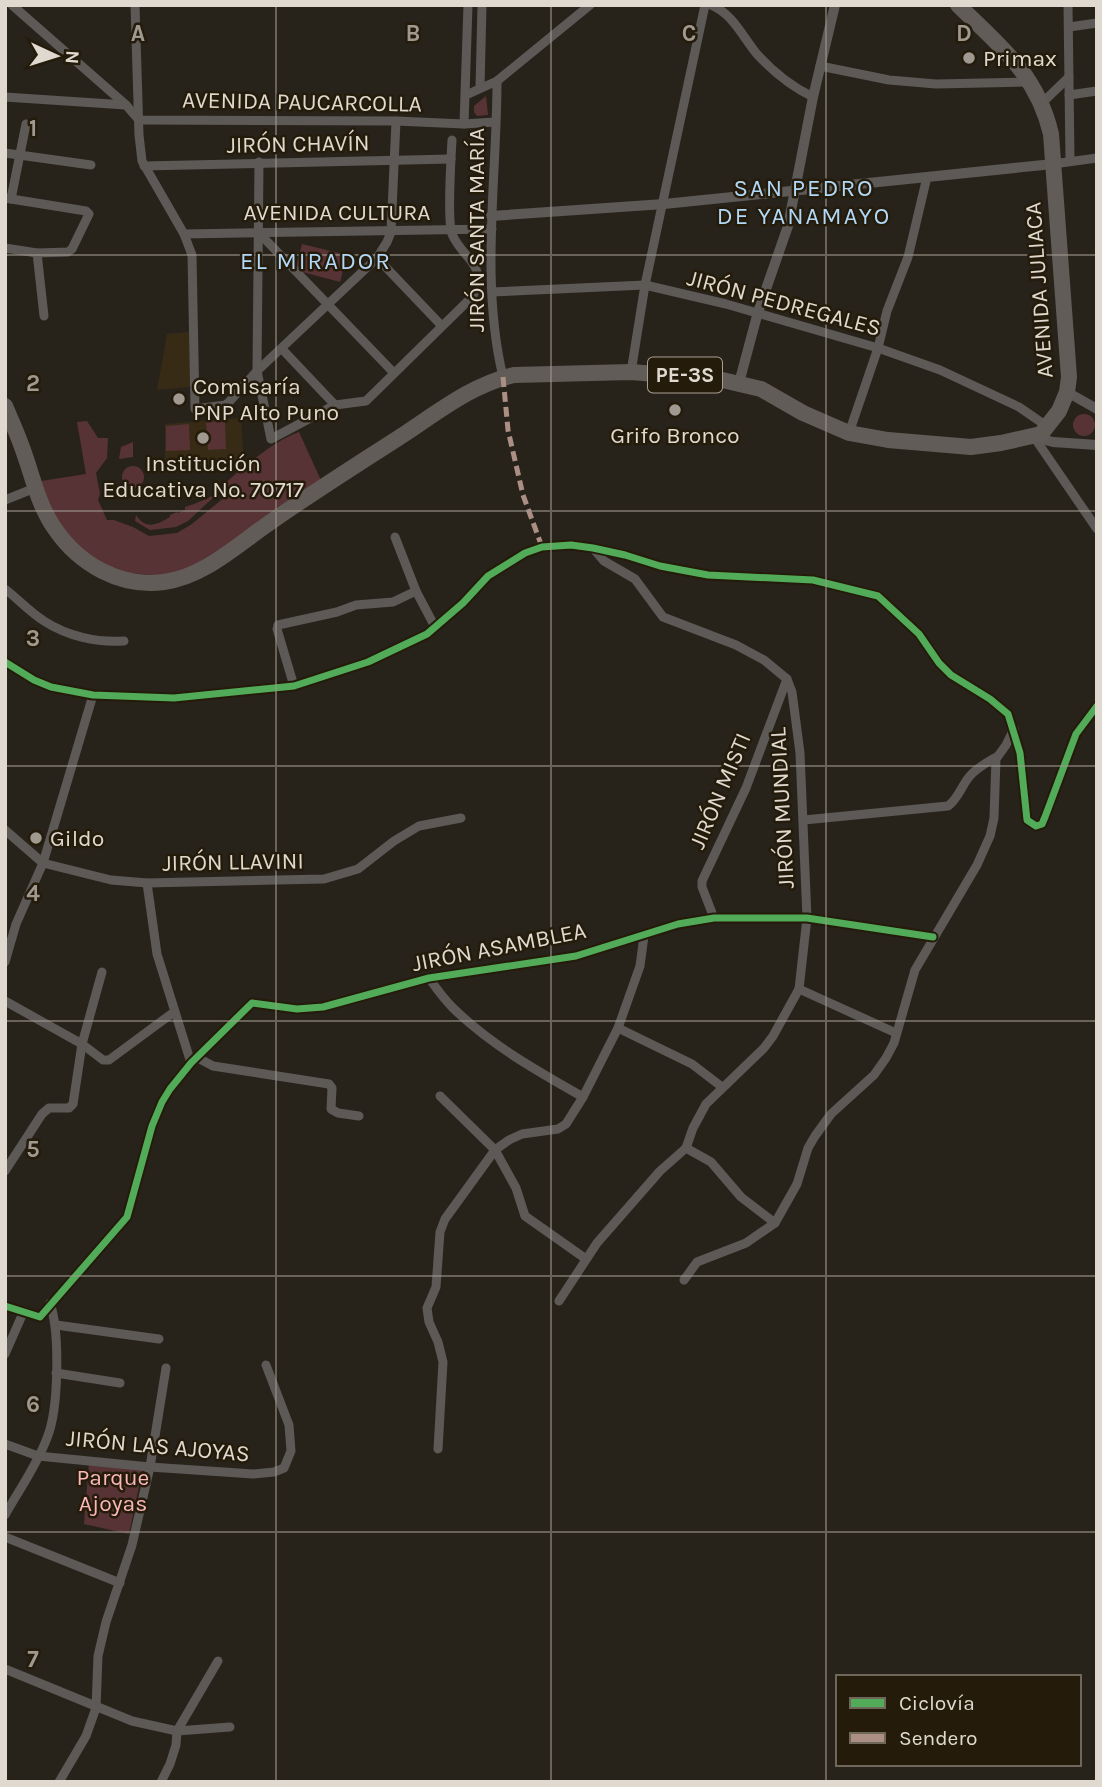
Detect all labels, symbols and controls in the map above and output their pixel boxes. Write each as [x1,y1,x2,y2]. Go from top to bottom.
text: A [131,20,145,47]
text: B [406,20,420,47]
text: C [682,20,696,47]
text: D [956,20,972,47]
north arrow [21,21,91,91]
place label: Primax [983,45,1057,72]
text: N [61,50,83,65]
marker: Primax [961,50,977,66]
street label: AVENIDA PAUCARCOLLA [182,86,422,118]
text: 1 [29,115,37,142]
street label: JIRÓN SANTA MARÍA [463,128,490,332]
street label: JIRÓN CHAVÍN [226,129,370,159]
district label: SAN PEDRO DE YANAMAYO [717,174,891,230]
street label: AVENIDA CULTURA [243,199,431,226]
street label: AVENIDA JULIACA [1019,201,1059,379]
district label: EL MIRADOR [240,247,392,275]
street label: JIRÓN PEDREGALES [684,264,884,342]
road number: PE-3S [648,358,722,392]
text: 2 [26,370,40,397]
place label: Comisaría PNP Alto Puno [193,373,339,426]
marker: Comisaría PNP Alto Puno [171,391,187,407]
marker: Grifo Bronco [667,402,683,418]
place label: Grifo Bronco [610,422,740,449]
marker: Institución Educativa No. 70717 [195,430,211,446]
place label: Institución Educativa No. 70717 [102,450,304,503]
text: 3 [26,625,40,652]
street label: JIRÓN MUNDIAL [764,726,800,889]
street label: JIRÓN MISTI [683,729,757,853]
place label: Gildo [50,825,104,852]
marker: Gildo [28,830,44,846]
street label: JIRÓN LLAVINI [162,847,304,877]
text: 4 [26,880,40,907]
street label: JIRÓN ASAMBLEA [410,917,588,977]
text: 5 [26,1136,40,1163]
text: 6 [26,1391,40,1418]
street label: JIRÓN LAS AJOYAS [65,1425,251,1467]
park label: Parque Ajoyas [77,1464,149,1517]
text: 7 [27,1646,39,1673]
legend [836,1675,1081,1766]
text: Ciclovía [899,1691,975,1715]
text: Sendero [899,1726,977,1750]

